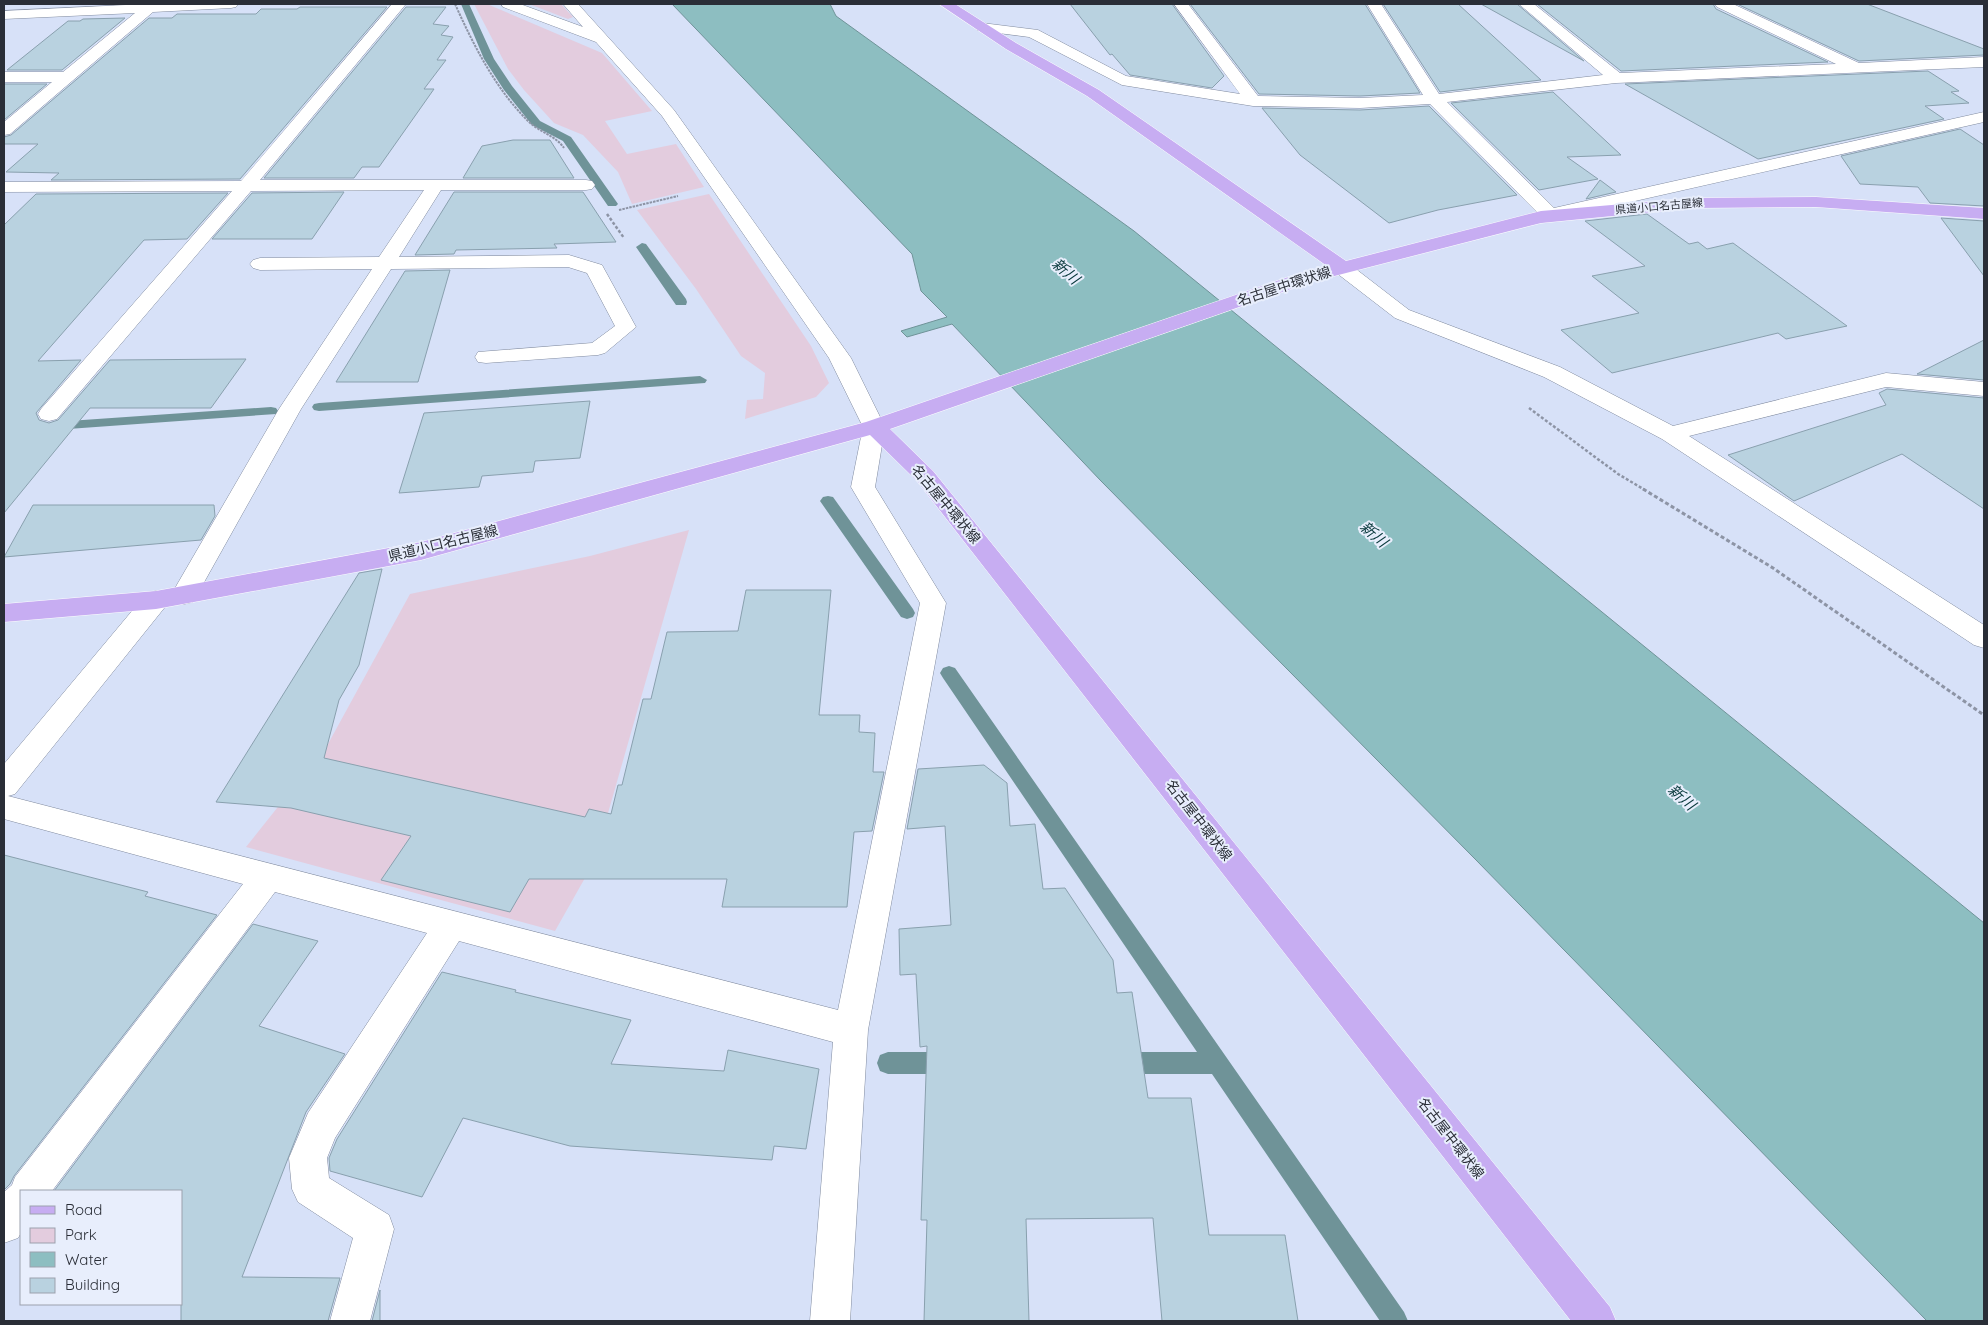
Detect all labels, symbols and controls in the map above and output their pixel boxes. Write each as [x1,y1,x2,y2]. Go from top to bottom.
street label: 県道小口名古屋線 [1615,195,1703,217]
water label: 新川 [1048,254,1085,289]
street label: 名古屋中環状線 [1235,262,1333,310]
street label: 名古屋中環状線 [908,461,984,547]
water label: 新川 [1356,517,1393,552]
street label: 県道小口名古屋線 [386,521,500,565]
street label: 名古屋中環状線 [1162,776,1236,864]
water label: 新川 [1664,780,1701,815]
street label: 名古屋中環状線 [1414,1094,1488,1182]
legend [20,1190,182,1305]
text: Road [65,1200,102,1219]
text: Park [65,1225,97,1244]
text: Water [65,1250,108,1269]
text: Building [65,1275,120,1294]

